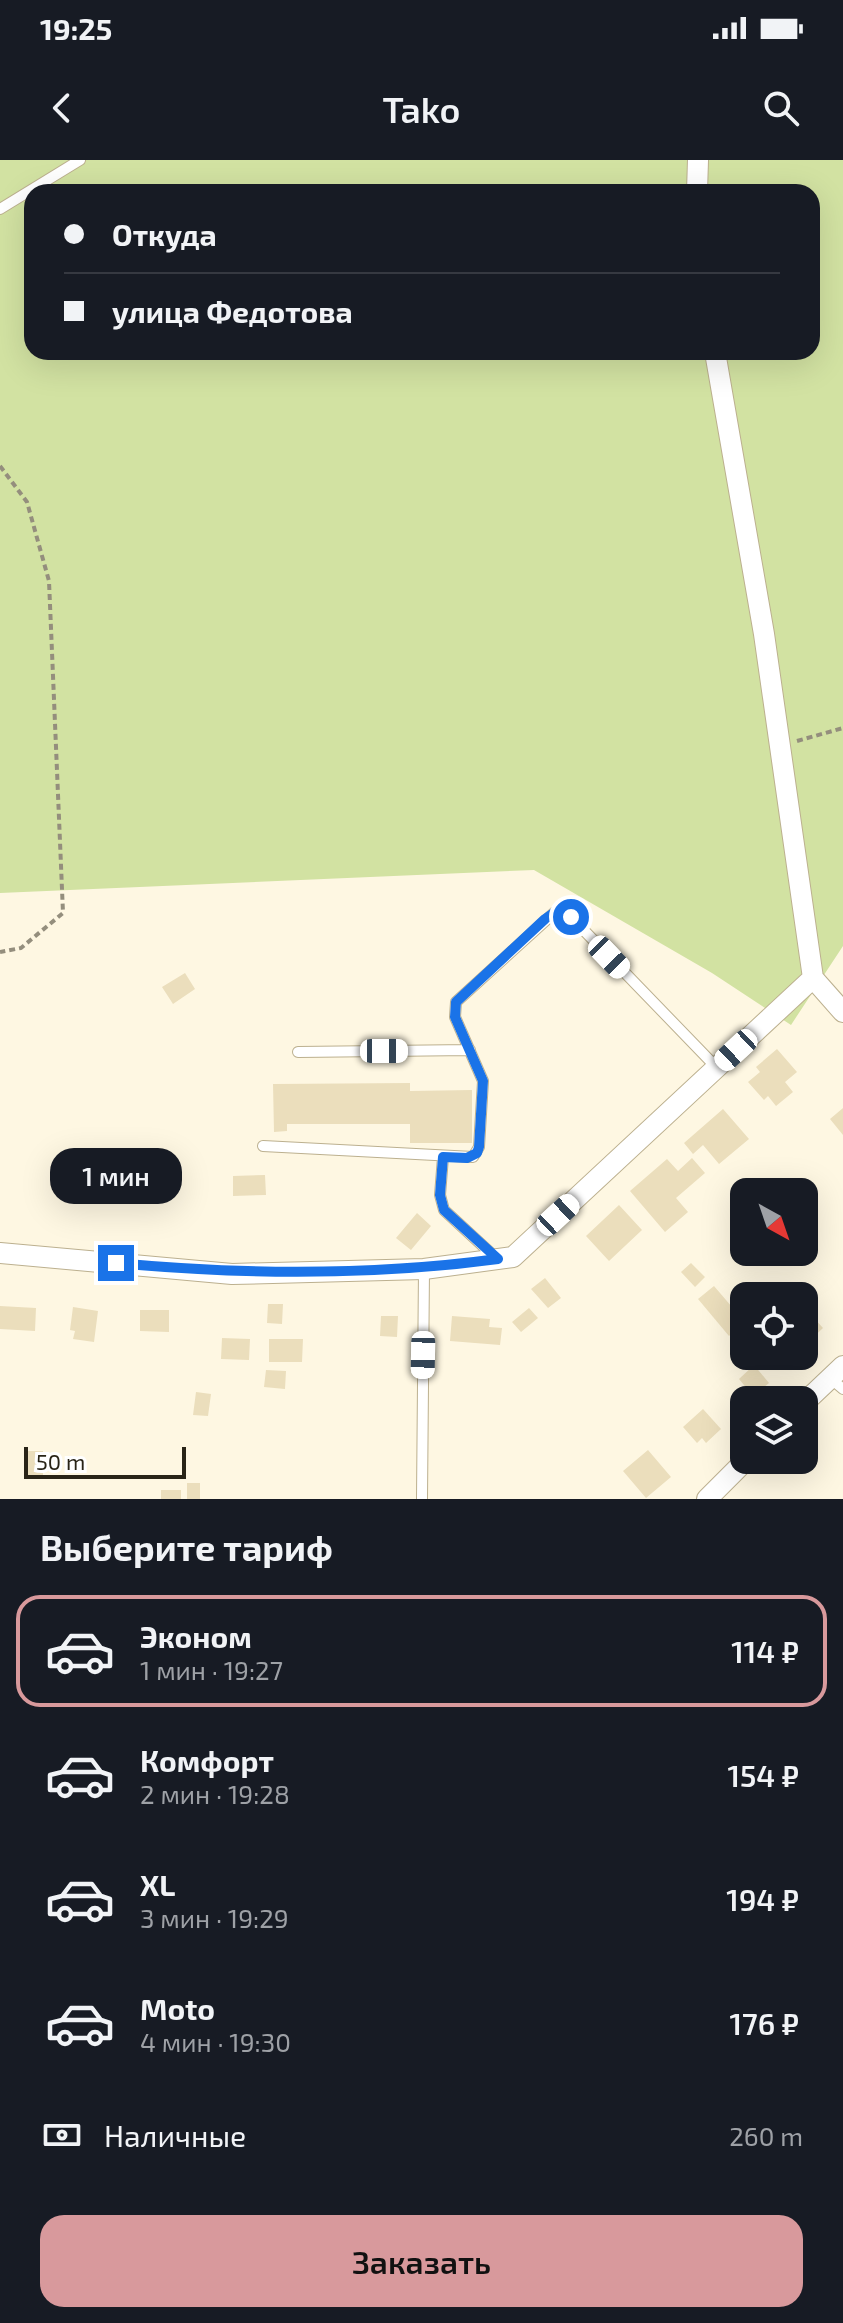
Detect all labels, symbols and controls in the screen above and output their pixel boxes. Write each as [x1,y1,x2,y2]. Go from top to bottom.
text: 19:25 [40,10,112,46]
icon: back [40,86,84,130]
icon: search [759,86,803,130]
text: Tako [383,87,460,130]
text: Откуда [112,216,217,252]
text: улица Федотова [112,293,353,329]
route start [553,899,589,935]
car [584,931,634,983]
car [710,1025,762,1075]
car [360,1039,408,1063]
callout: 1 мин [50,1147,182,1203]
text: 1 мин [82,1160,150,1191]
north arrow [730,1178,818,1266]
map controls [730,1178,818,1474]
car [532,1190,584,1240]
route end [98,1245,134,1281]
button: locate [730,1282,818,1370]
car [411,1331,435,1379]
button: layers [730,1386,818,1474]
scale bar [24,1443,186,1479]
text: 50 m [36,1448,85,1474]
text: Выберите тариф [40,1525,333,1568]
icon: car [44,1615,116,1687]
text: Эконом [140,1618,252,1654]
text: 114 ₽ [731,1633,799,1669]
text: 1 мин · 19:27 [140,1654,283,1685]
icon: car [44,1739,116,1811]
text: Комфорт [140,1742,274,1778]
text: 154 ₽ [727,1757,799,1793]
text: 2 мин · 19:28 [140,1778,290,1809]
icon: car [44,1863,116,1935]
text: XL [140,1866,175,1902]
text: 194 ₽ [726,1881,799,1917]
text: 3 мин · 19:29 [140,1902,289,1933]
icon: car [44,1987,116,2059]
text: Moto [140,1990,215,2026]
text: 176 ₽ [730,2005,799,2041]
text: 4 мин · 19:30 [140,2026,291,2057]
icon: cash [40,2113,84,2157]
text: Наличные [104,2117,246,2153]
text: 260 m [729,2120,803,2151]
button: Заказать [40,2215,803,2307]

